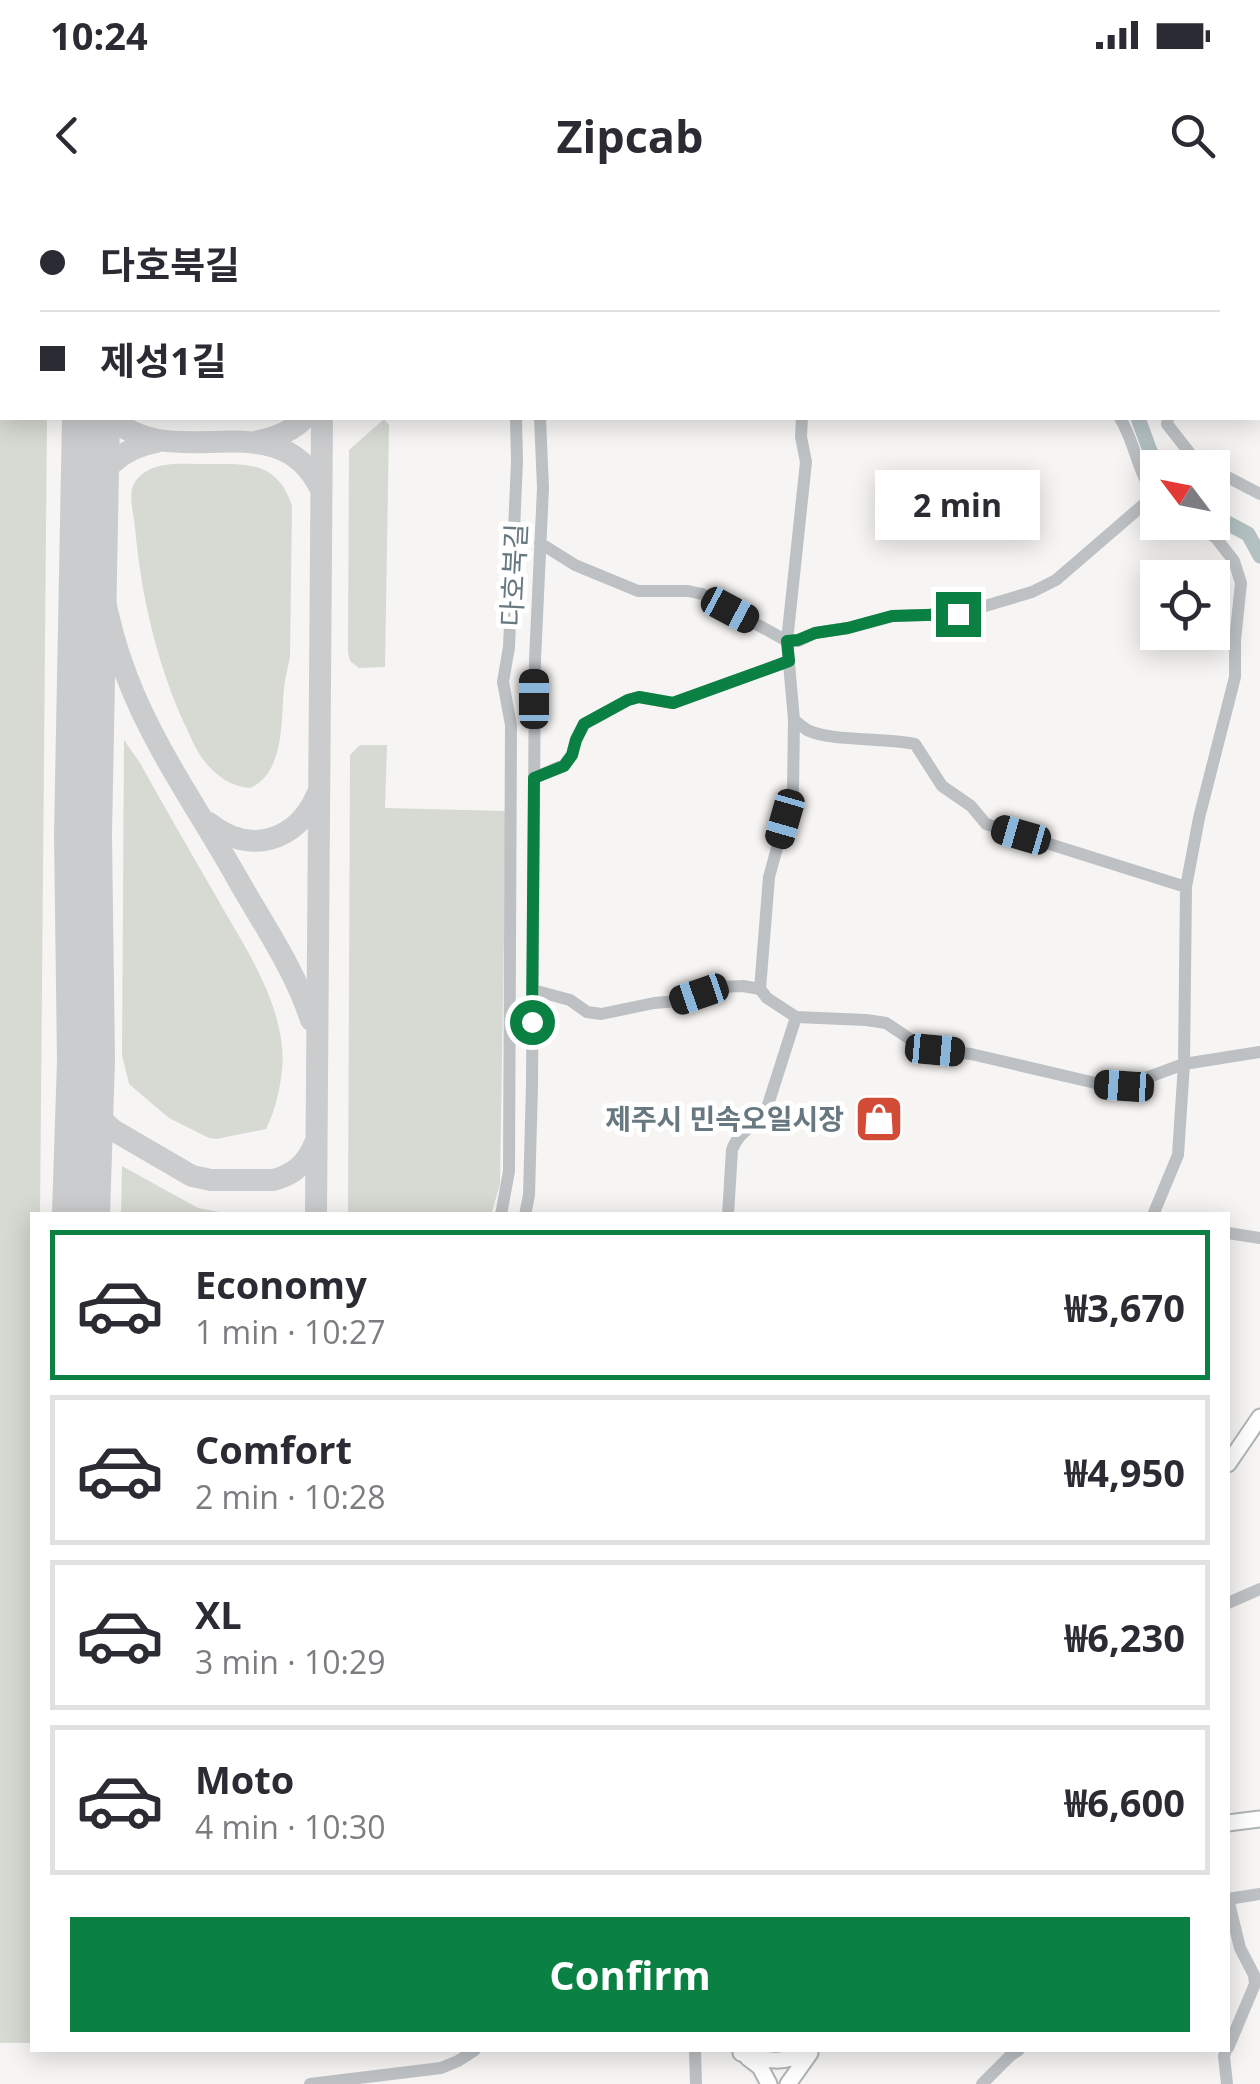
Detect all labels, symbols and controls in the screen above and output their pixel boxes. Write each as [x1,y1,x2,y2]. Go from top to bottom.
text: 10:24 [50,9,148,61]
text: Zipcab [556,105,704,166]
icon: back [40,108,95,163]
icon: search [1165,108,1220,163]
text: 다호북길 [100,238,240,290]
text: 제성1길 [100,334,227,386]
north arrow [1140,450,1230,540]
map controls [1140,450,1230,650]
callout: 2 min [876,469,1040,539]
text: 2 min [913,483,1002,526]
street label: 다호북길 [491,523,535,627]
button: locate [1140,560,1230,650]
car [696,583,764,637]
route end [936,592,981,637]
car [519,669,549,729]
car [762,786,808,852]
car [988,812,1054,858]
car [666,970,732,1018]
route start [510,1000,555,1045]
car [904,1032,966,1068]
car [1093,1069,1155,1103]
shop icon: 제주시 민속오일시장 [853,1093,905,1145]
place label: 제주시 민속오일시장 [605,1099,844,1137]
text: Economy [195,1258,367,1310]
icon: car [75,1260,165,1350]
text: ₩3,670 [1065,1281,1185,1333]
text: 1 min · 10:27 [195,1310,386,1353]
text: Comfort [195,1423,352,1475]
icon: car [75,1425,165,1515]
text: ₩4,950 [1065,1446,1185,1498]
text: 2 min · 10:28 [195,1475,386,1518]
text: XL [195,1588,242,1640]
icon: car [75,1590,165,1680]
text: ₩6,230 [1065,1611,1185,1663]
text: 3 min · 10:29 [195,1640,386,1683]
text: Moto [195,1753,294,1805]
icon: car [75,1755,165,1845]
text: ₩6,600 [1065,1776,1185,1828]
text: 4 min · 10:30 [195,1805,386,1848]
button: Confirm [70,1917,1190,2032]

